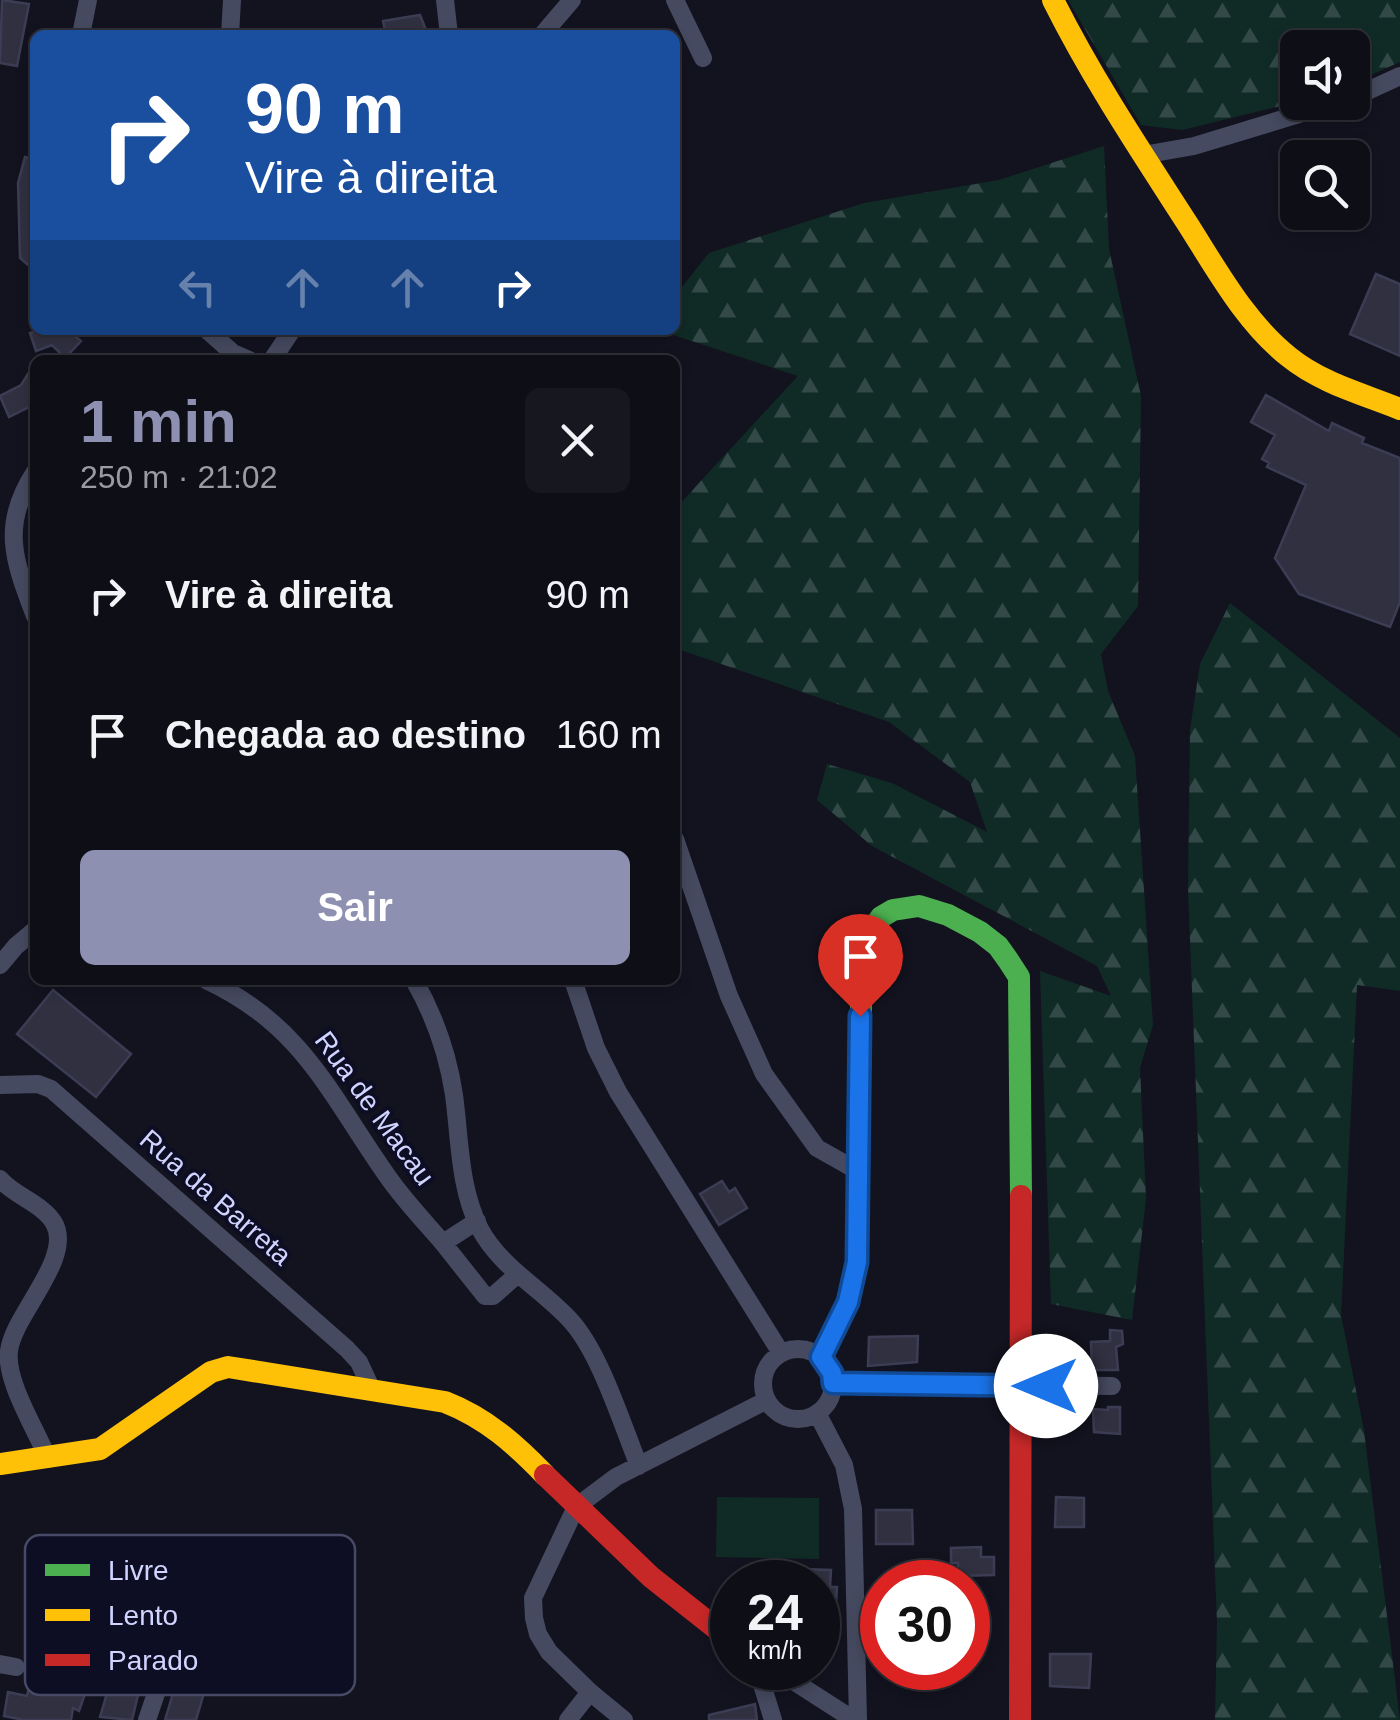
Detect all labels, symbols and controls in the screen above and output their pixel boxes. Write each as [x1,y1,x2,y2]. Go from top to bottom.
map controls [1280,30,1370,230]
button: sound [1280,30,1370,120]
icon: right [80,70,210,200]
text: 90 m [245,70,405,148]
button: search [1280,140,1370,230]
text: Vire à direita [245,152,497,203]
icon: left [170,260,225,315]
icon: ahead [275,260,330,315]
icon: ahead [380,260,435,315]
icon: right [485,260,540,315]
text: 1 min [80,388,237,455]
button: close [525,388,630,493]
text: 250 m · 21:02 [80,459,277,495]
icon: right [80,568,135,623]
text: Vire à direita [165,574,392,616]
text: 90 m [546,574,630,616]
icon: arrive [80,708,135,763]
text: Chegada ao destino [165,714,526,756]
text: 160 m [556,714,662,756]
button: Sair [80,850,630,965]
pin [818,914,903,1017]
icon: arrive [833,929,888,984]
street label: Rua de Macau [309,1026,441,1191]
street label: Rua da Barreta [134,1123,298,1272]
position arrow [994,1334,1098,1438]
legend [25,1535,355,1695]
text: Livre [108,1555,169,1586]
speed limit sign: 30 [860,1560,990,1690]
text: 24 [747,1585,803,1641]
text: Lento [108,1600,178,1631]
text: km/h [748,1636,802,1664]
text: Parado [108,1645,198,1676]

